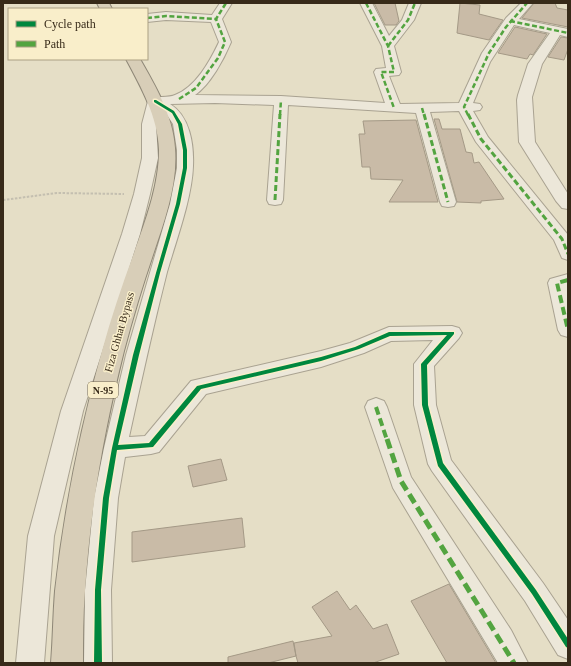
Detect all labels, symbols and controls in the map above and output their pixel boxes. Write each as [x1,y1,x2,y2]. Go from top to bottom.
legend [8,8,148,60]
text: Cycle path [44,17,96,31]
text: Path [44,37,65,51]
street label: Fiza Ghhat Bypass [102,290,136,374]
road number: N-95 [88,382,118,398]

